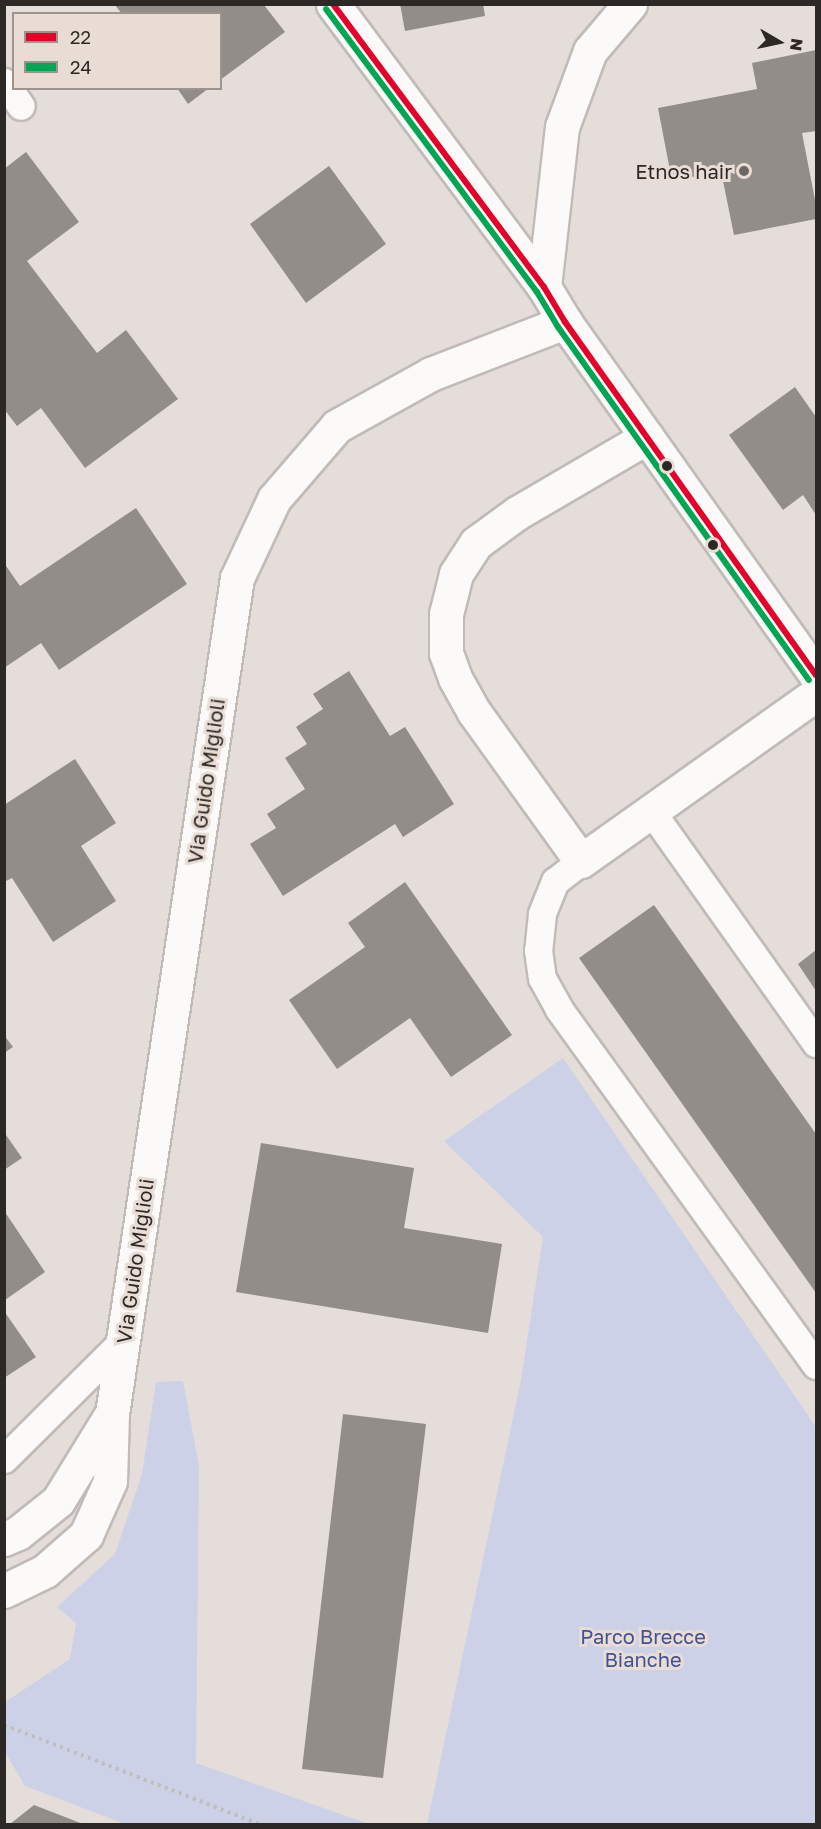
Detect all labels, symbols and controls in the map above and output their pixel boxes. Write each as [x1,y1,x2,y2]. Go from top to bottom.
legend [12,12,222,90]
north arrow [749,12,809,72]
text: 22 [70,26,91,48]
text: N [786,37,808,52]
text: 24 [70,56,91,78]
place label: Etnos hair [635,159,732,183]
marker: Etnos hair [737,164,751,178]
unlabelled marker [661,460,673,472]
unlabelled marker [707,539,719,551]
street label: Via Guido Miglioli [183,697,229,865]
street label: Via Guido Miglioli [112,1177,158,1345]
park label: Parco Brecce Bianche [580,1624,706,1671]

